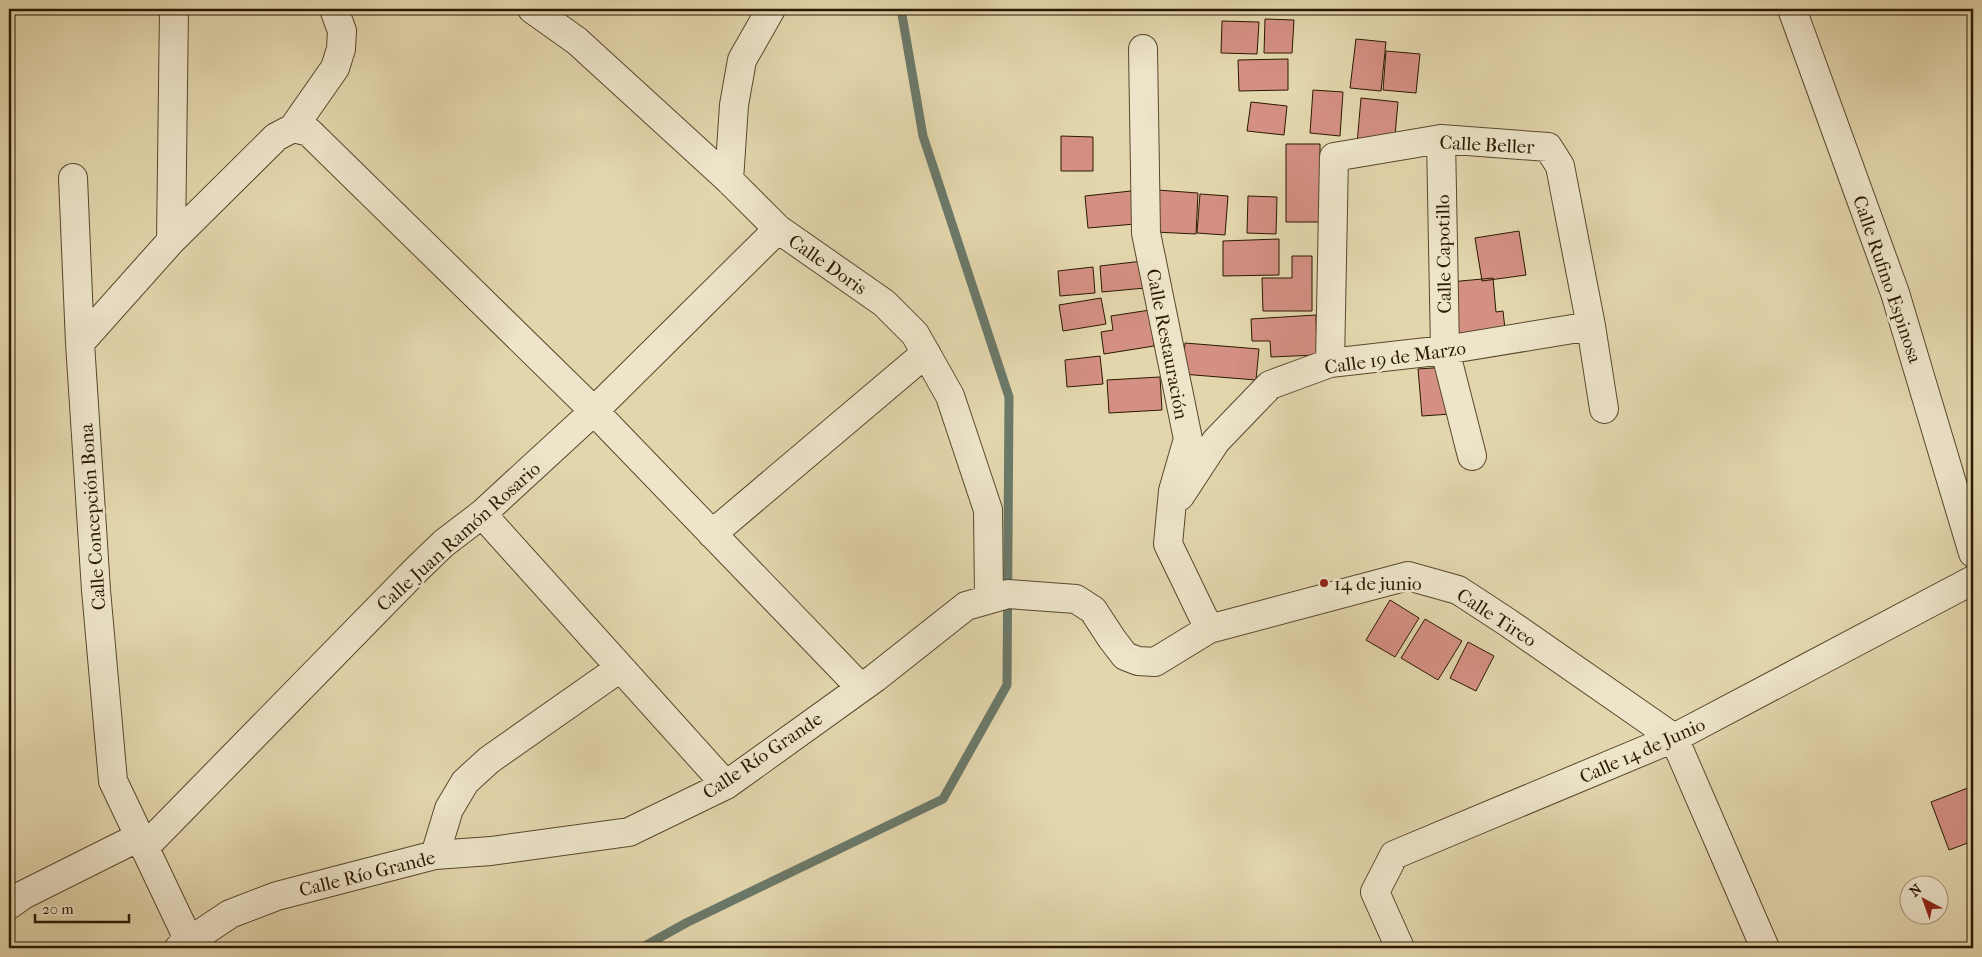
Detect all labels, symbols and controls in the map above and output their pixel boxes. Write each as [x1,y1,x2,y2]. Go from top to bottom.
street label: Calle Beller [1439,132,1536,159]
street label: Calle Rufino Espinosa [1848,193,1926,366]
street label: Calle Capotillo [1432,194,1456,314]
street label: Calle Doris [784,230,871,300]
street label: Calle Restauración [1142,267,1192,421]
street label: Calle 19 de Marzo [1323,337,1468,379]
street label: Calle Concepción Bona [75,423,110,611]
street label: Calle Juan Ramón Rosario [372,457,545,616]
place label: 14 de junio [1334,573,1422,595]
marker: 14 de junio [1318,577,1330,589]
street label: Calle Tireo [1453,584,1541,652]
street label: Calle Río Grande [699,708,826,804]
street label: Calle 14 de Junio [1576,713,1709,788]
street label: Calle Río Grande [297,846,438,902]
north arrow [1900,874,1950,924]
text: N [1906,880,1926,900]
scale bar [35,892,129,924]
text: 20 m [42,900,74,918]

